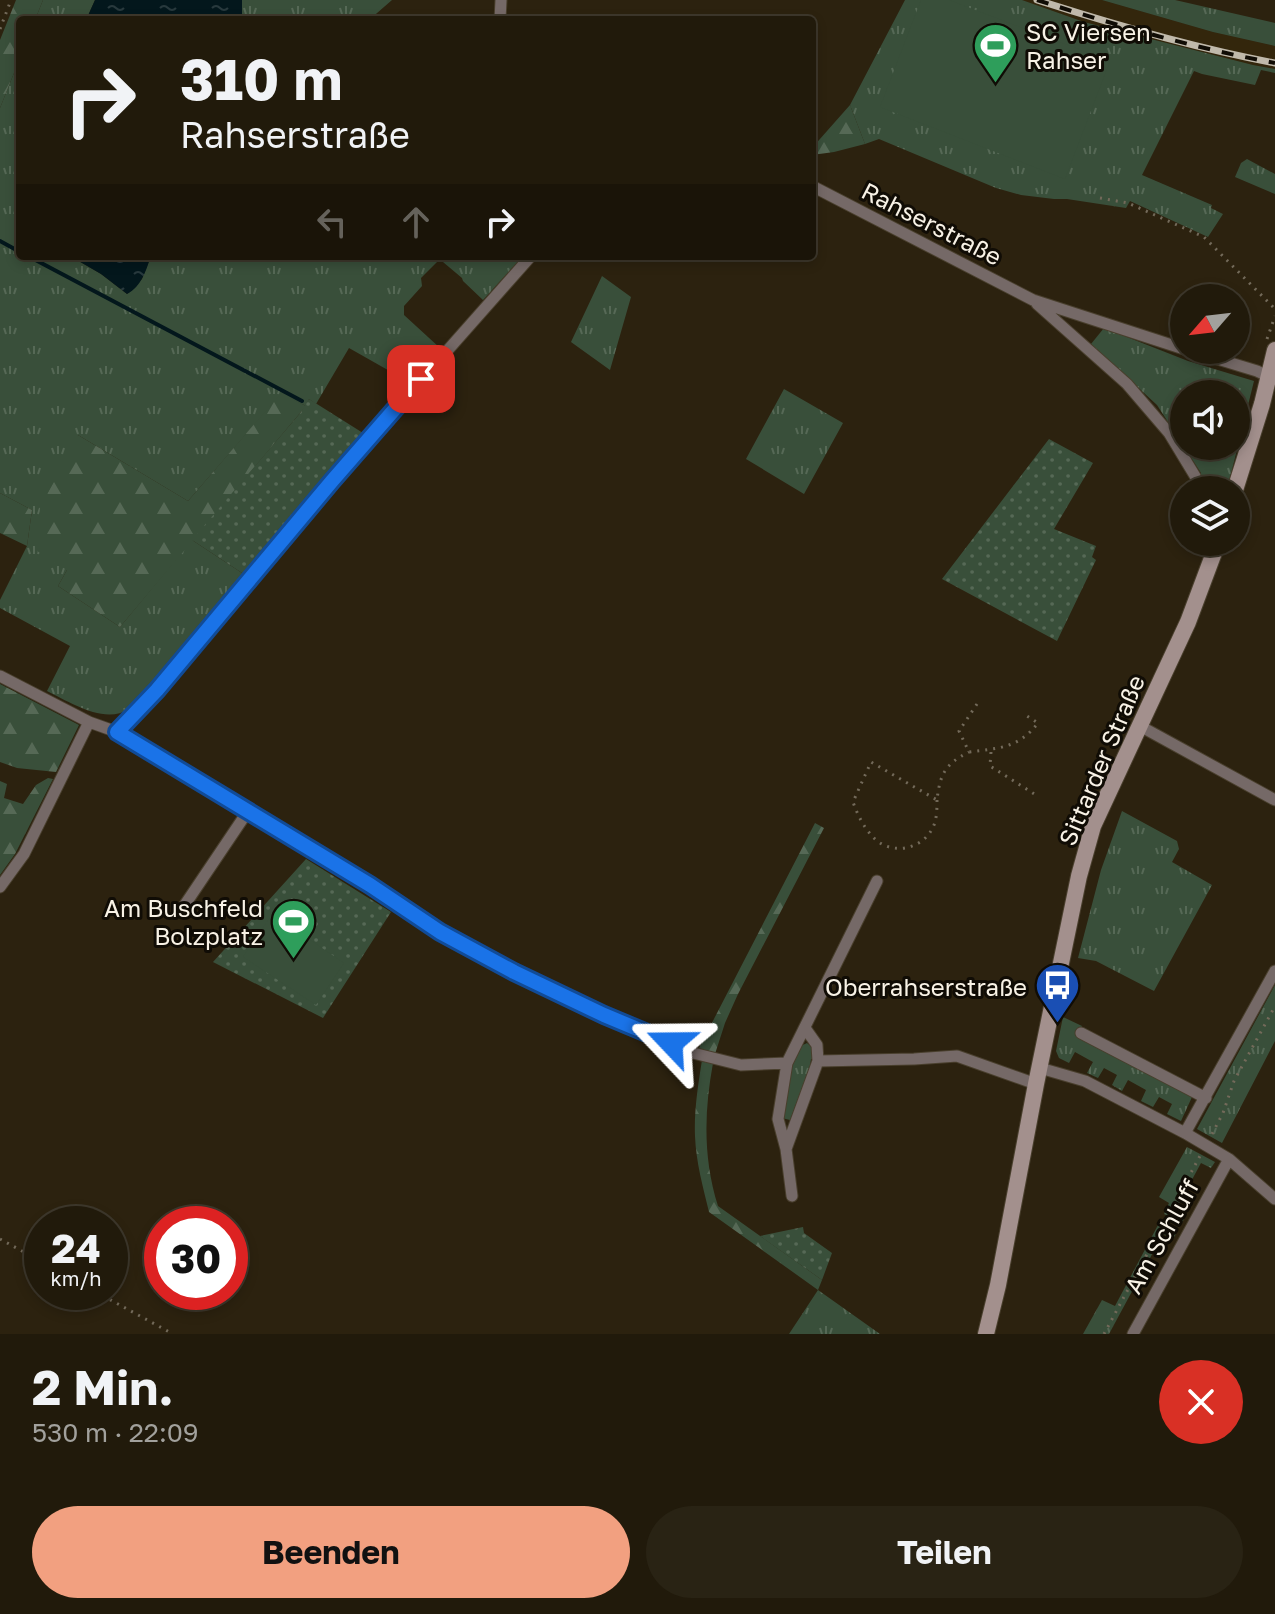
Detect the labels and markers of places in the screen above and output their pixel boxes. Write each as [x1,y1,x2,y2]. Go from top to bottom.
place label: SC Viersen Rahser [1026,17,1151,74]
sports icon: SC Viersen Rahser [971,21,1019,84]
pin [387,345,455,413]
place label: Am Buschfeld Bolzplatz [104,893,263,950]
sports icon: Am Buschfeld Bolzplatz [270,897,318,960]
bus stop icon: Oberrahserstraße [1034,962,1082,1025]
place label: Oberrahserstraße [825,972,1027,1001]

